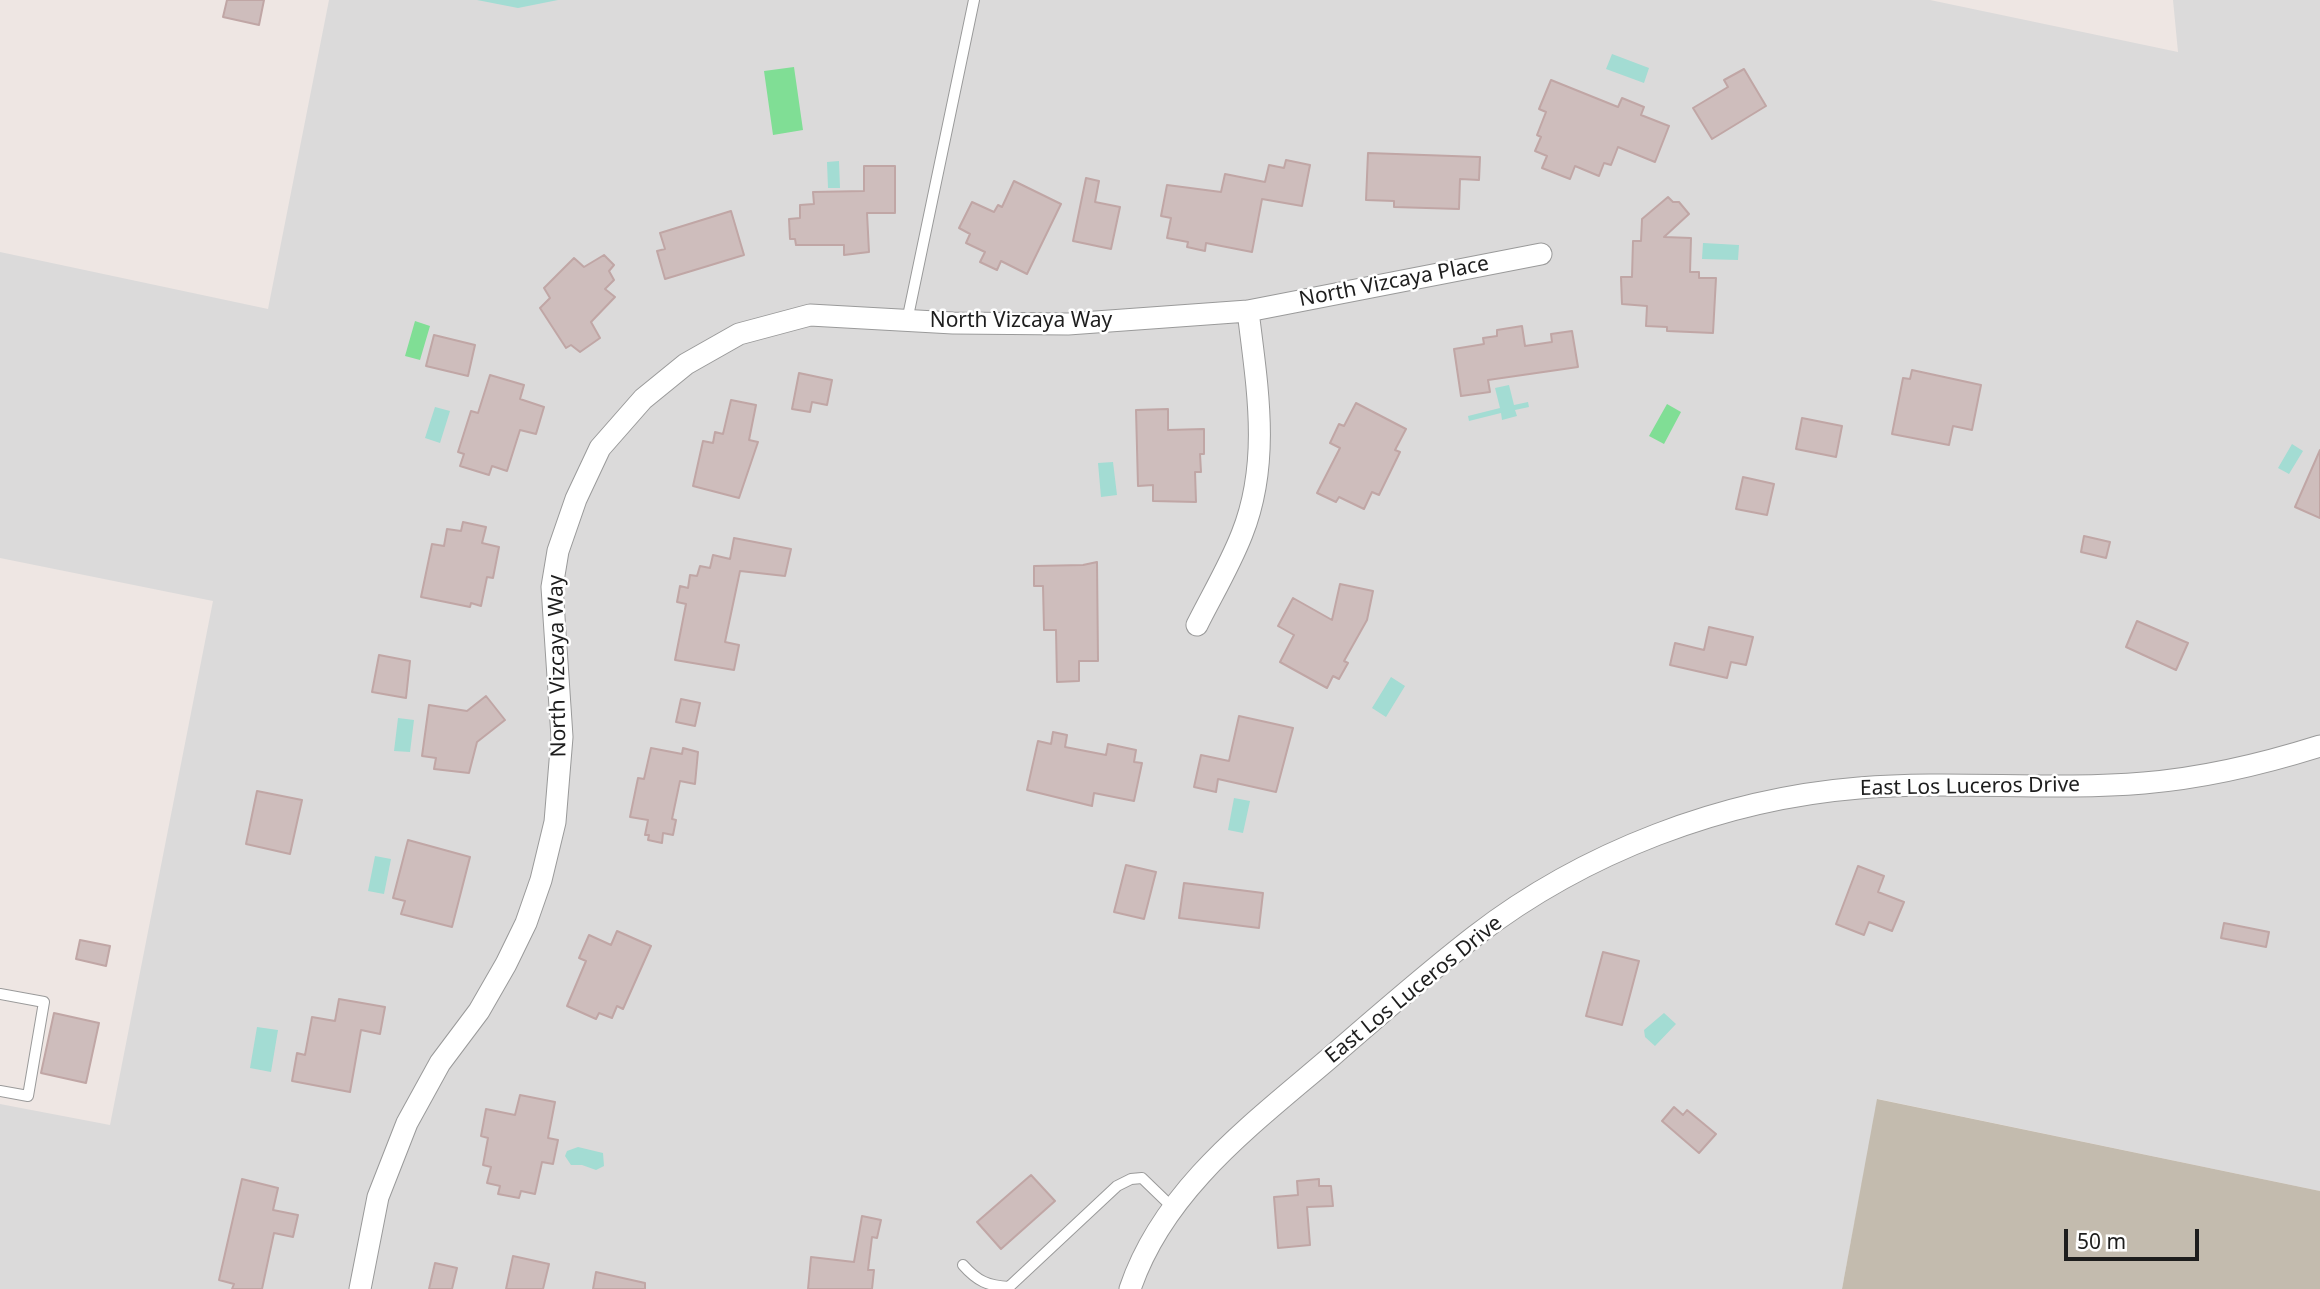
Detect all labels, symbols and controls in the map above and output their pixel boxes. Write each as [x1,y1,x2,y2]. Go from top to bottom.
street label: North Vizcaya Place [1297,251,1491,313]
street label: North Vizcaya Way [930,308,1112,334]
street label: North Vizcaya Way [544,574,572,758]
street label: East Los Luceros Drive [1860,772,2080,802]
street label: East Los Luceros Drive [1321,911,1507,1069]
scale bar [2068,1216,2203,1260]
text: 50 m [2077,1227,2126,1255]

